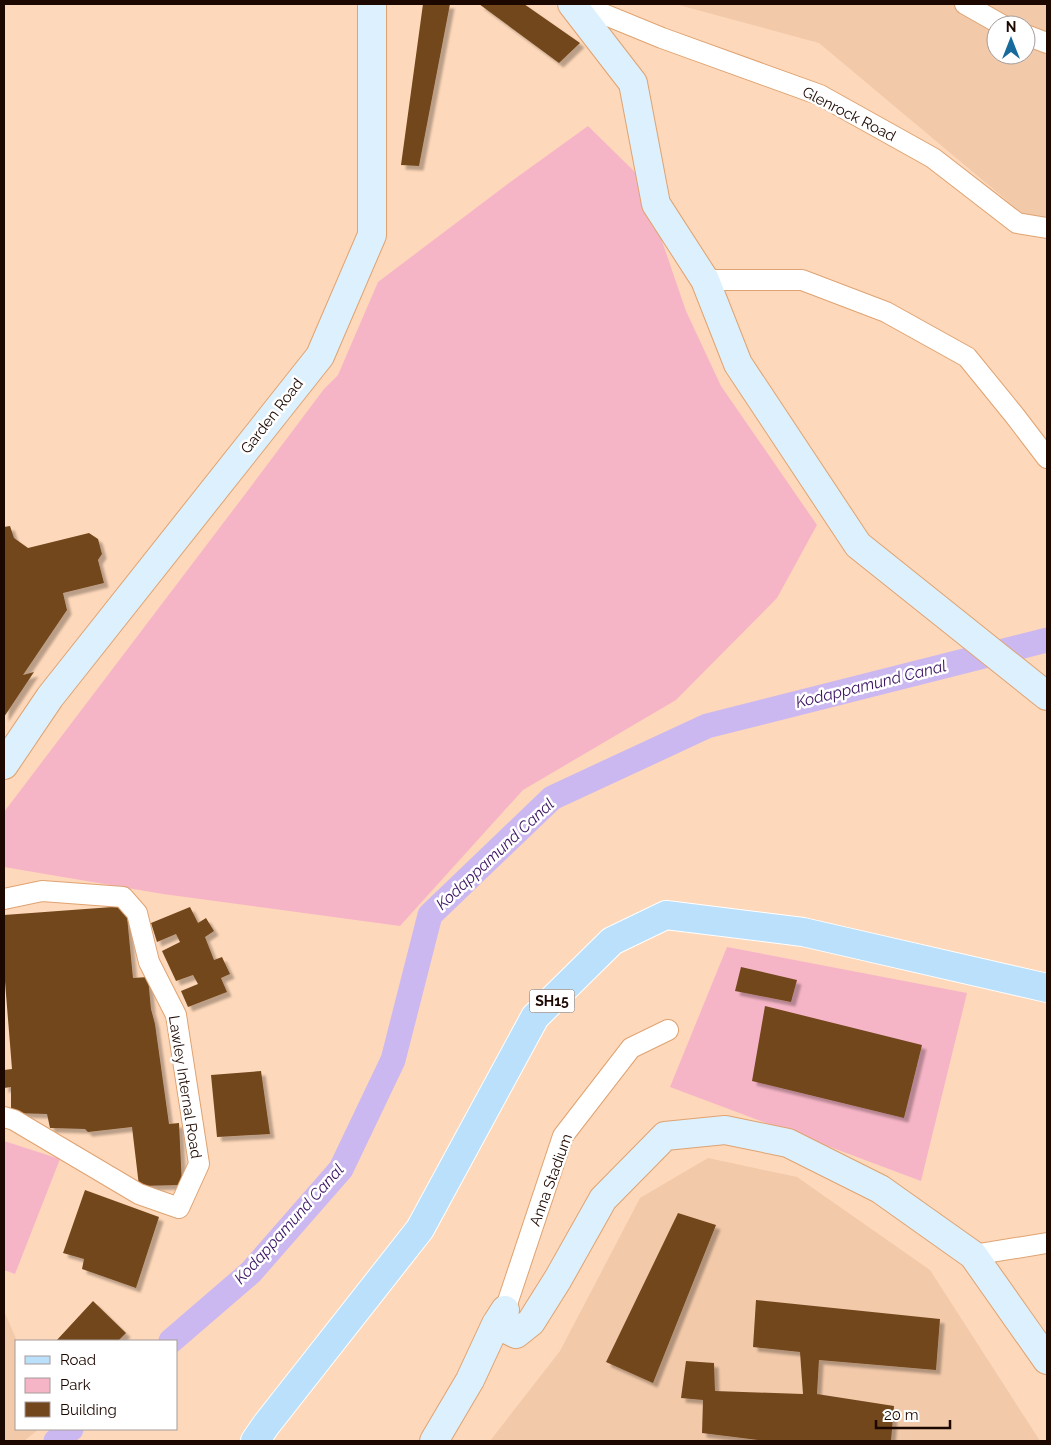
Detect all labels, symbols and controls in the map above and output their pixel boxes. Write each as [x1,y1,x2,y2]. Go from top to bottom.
north arrow [986,15,1036,65]
text: N [1006,19,1016,35]
street label: Glenrock Road [799,83,899,145]
street label: Garden Road [237,375,307,457]
water label: Kodappamund Canal [794,656,948,712]
water label: Kodappamund Canal [432,794,558,914]
road number: SH15 [530,989,574,1012]
street label: Lawley Internal Road [165,1014,205,1160]
street label: Anna Stadium [526,1131,576,1229]
water label: Kodappamund Canal [230,1160,348,1288]
legend [15,1340,178,1430]
text: Road [60,1351,96,1369]
text: Park [60,1376,91,1394]
scale bar [876,1398,950,1430]
text: Building [60,1401,117,1419]
text: 20 m [884,1406,919,1424]

